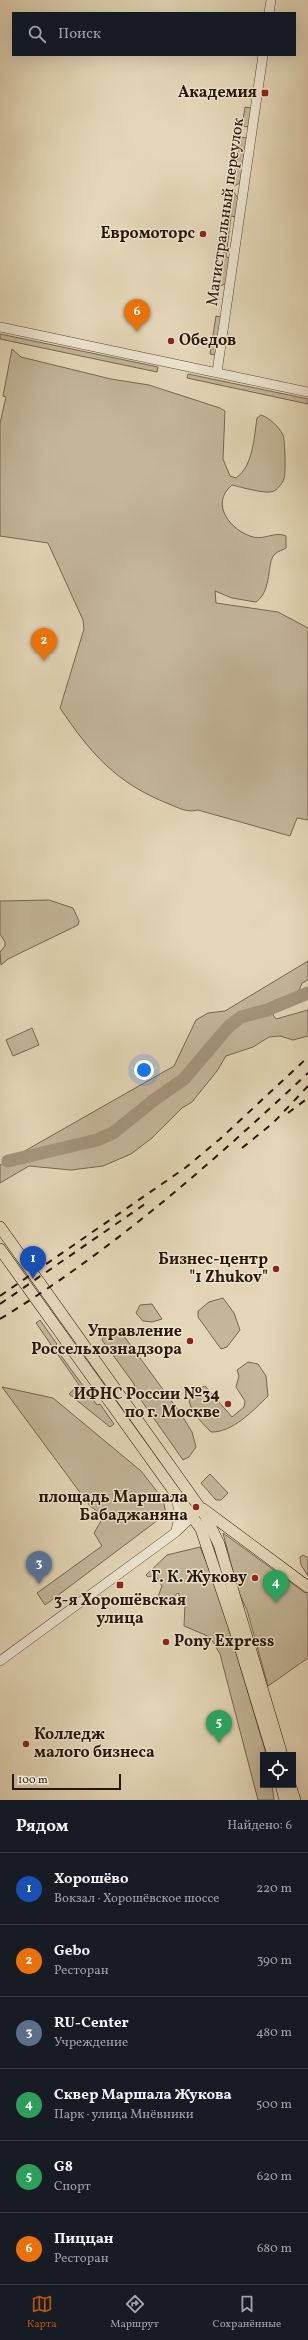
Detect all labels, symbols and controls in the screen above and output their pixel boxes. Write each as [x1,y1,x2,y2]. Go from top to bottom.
search box [12,12,296,56]
icon: search [26,23,48,45]
text: Поиск [58,24,101,45]
place label: Академия [178,82,257,104]
marker: Академия [260,88,270,98]
street label: Магистральный переулок [202,116,250,308]
place label: Евромоторс [100,223,196,245]
marker: Евромоторс [198,229,208,239]
pin: 6 [124,299,150,332]
place label: Обедов [179,330,236,352]
marker: Обедов [166,336,176,346]
pin: 2 [31,628,57,661]
your location [134,1060,154,1080]
pin: 1 [20,1246,46,1279]
place label: Бизнес-центр "1 Zhukov" [158,1249,268,1289]
marker: Бизнес-центр "1 Zhukov" [271,1264,281,1274]
place label: Управление Россельхознадзора [31,1321,182,1361]
marker: Управление Россельхознадзора [185,1336,195,1346]
place label: ИФНС России №34 по г. Москве [73,1384,220,1424]
marker: ИФНС России №34 по г. Москве [223,1399,233,1409]
place label: площадь Маршала Бабаджаняна [38,1487,188,1527]
marker: площадь Маршала Бабаджаняна [191,1502,201,1512]
pin: 3 [26,1551,52,1584]
place label: Г. К. Жукову [151,1567,247,1589]
pin: 4 [263,1570,289,1603]
marker: Г. К. Жукову [250,1573,260,1583]
marker: 3-я Хорошёвская улица [115,1580,125,1590]
place label: 3-я Хорошёвская улица [54,1590,186,1630]
place label: Pony Express [174,1631,274,1653]
marker: Pony Express [161,1637,171,1647]
pin: 5 [206,1710,232,1743]
place label: Колледж малого бизнеса [34,1724,155,1764]
marker: Колледж малого бизнеса [21,1739,31,1749]
map controls [260,1752,296,1788]
button: locate [260,1752,296,1788]
scale bar [12,1772,121,1791]
text: 100 m [18,1773,48,1788]
text: Рядом [16,1815,69,1838]
text: Найдено: 6 [227,1817,292,1835]
text: Хорошёво [54,1869,129,1890]
text: 1 [26,1880,32,1898]
text: 220 m [256,1880,292,1898]
text: Вокзал · Хорошёвское шоссе [54,1890,219,1908]
text: Gebo [54,1941,90,1962]
text: 2 [26,1952,32,1970]
text: 390 m [257,1952,292,1970]
text: Ресторан [54,1962,109,1980]
text: RU-Center [54,2013,129,2034]
text: 3 [26,2024,32,2042]
text: 480 m [256,2024,292,2042]
text: Учреждение [54,2034,128,2052]
text: Сквер Маршала Жукова [54,2085,232,2106]
text: 4 [25,2096,33,2114]
text: 500 m [256,2096,292,2114]
text: Парк · улица Мнёвники [54,2106,194,2124]
text: G8 [54,2157,73,2178]
text: 5 [26,2168,32,2186]
text: 620 m [257,2168,292,2186]
text: Спорт [54,2178,91,2196]
text: Пиццан [54,2229,114,2250]
text: 6 [25,2240,33,2258]
text: 680 m [257,2240,292,2258]
text: Ресторан [54,2250,109,2268]
tab: Карта [27,2293,57,2332]
tab: Маршрут [110,2293,159,2332]
tab: Сохранённые [213,2293,281,2332]

